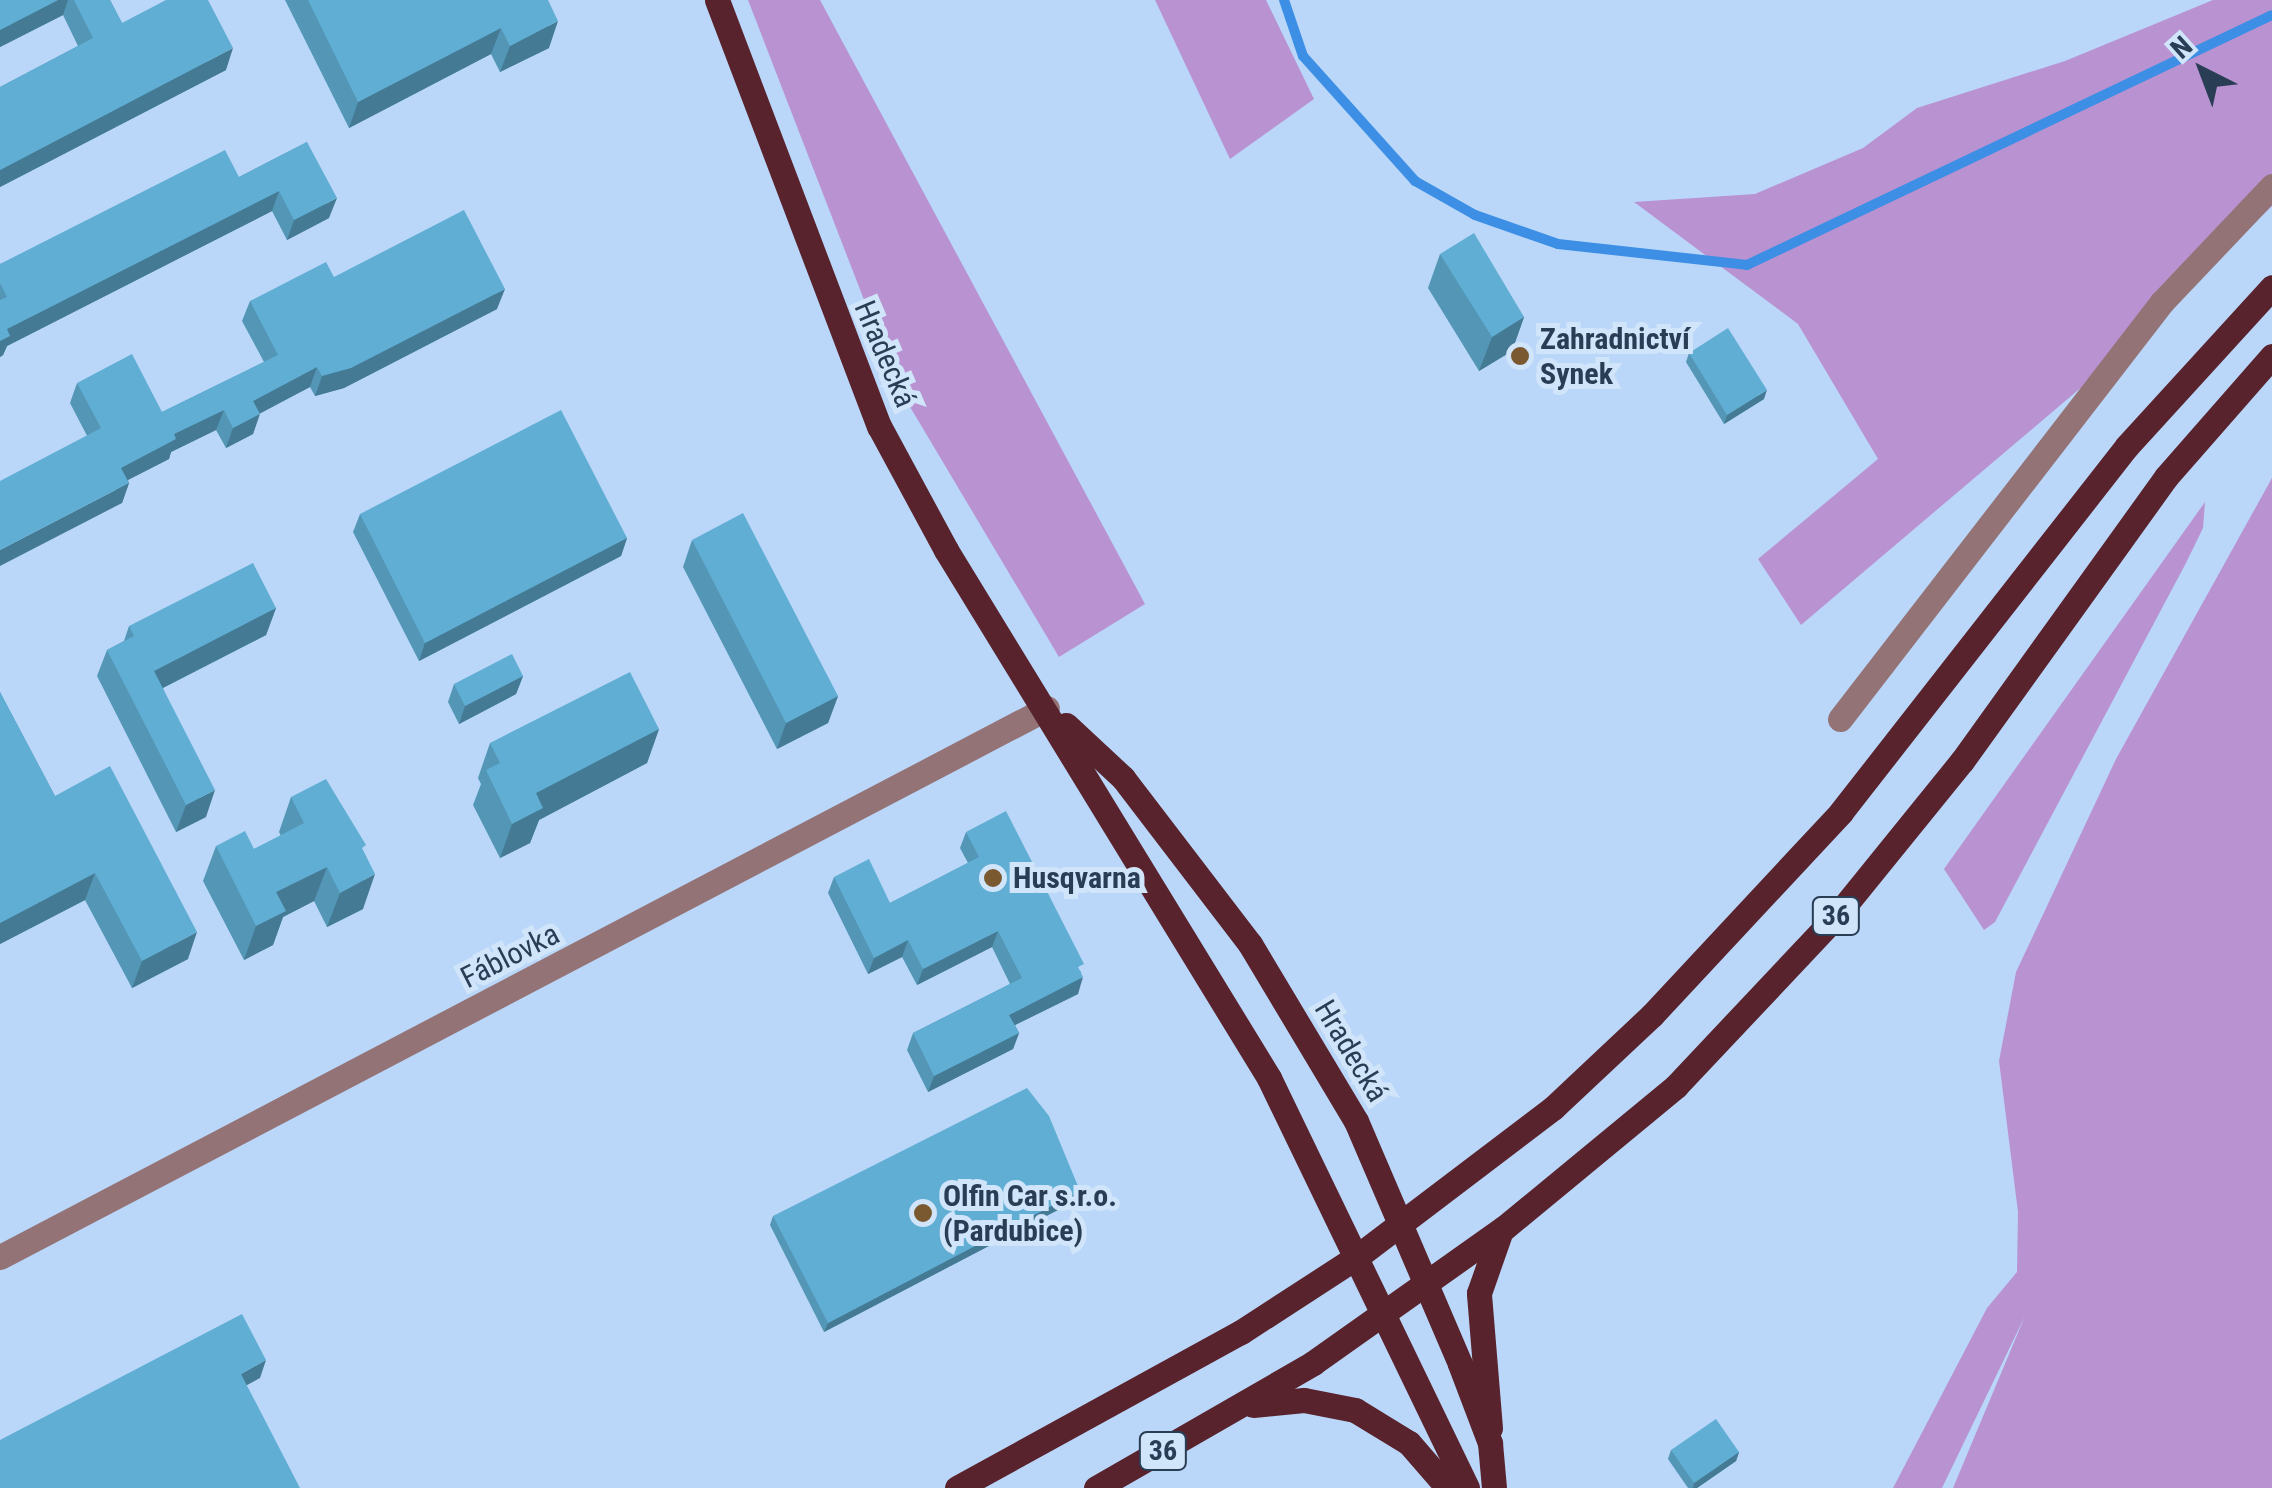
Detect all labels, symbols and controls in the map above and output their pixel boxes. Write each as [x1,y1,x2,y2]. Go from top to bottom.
north arrow [2152,20,2252,120]
text: N [2164,29,2199,65]
street label: Hradecká [847,295,923,413]
place label: Zahradnictví Synek [1540,321,1690,392]
marker: Zahradnictví Synek [1509,345,1531,367]
place label: Husqvarna [1013,860,1141,896]
marker: Husqvarna [982,867,1004,889]
road number: 36 [1811,893,1861,939]
street label: Fáblovka [455,916,565,996]
street label: Hradecká [1307,994,1395,1108]
place label: Olfin Car s.r.o. (Pardubice) [943,1178,1117,1248]
marker: Olfin Car s.r.o. (Pardubice) [912,1202,934,1224]
road number: 36 [1138,1428,1188,1474]

